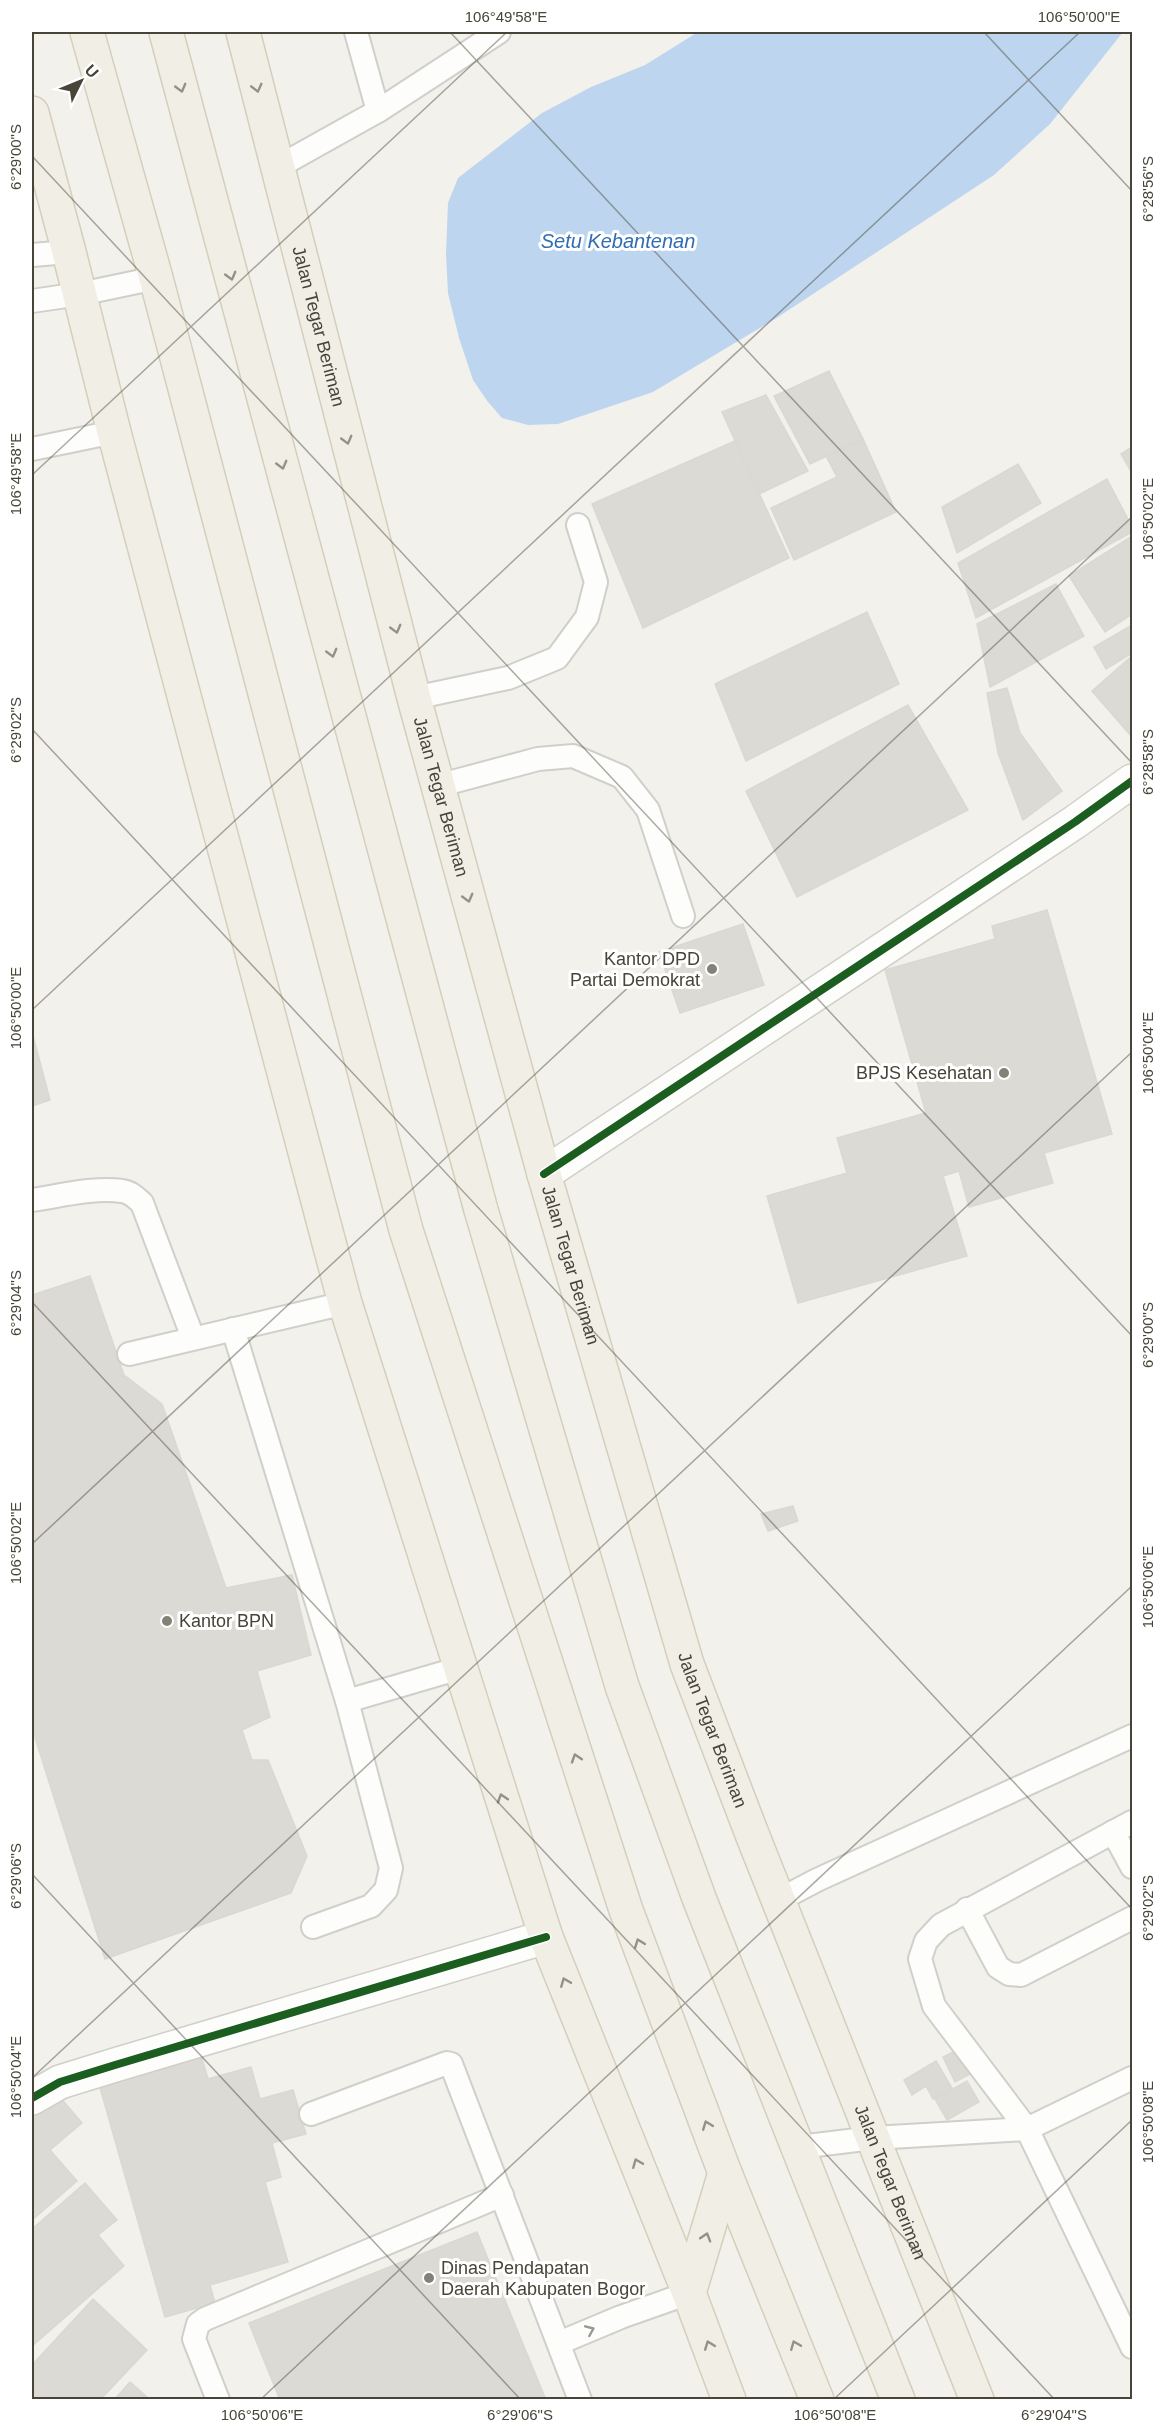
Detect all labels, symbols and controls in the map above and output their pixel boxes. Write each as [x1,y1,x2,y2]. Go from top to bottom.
text: 106°49'58"E [465,8,547,25]
text: 106°50'00"E [1038,8,1120,25]
north arrow [51,51,111,111]
text: U [81,61,102,81]
one-way arrow [174,82,186,93]
one-way arrow [249,83,262,93]
text: 6°29'00"S [7,124,24,190]
text: 6°28'56"S [1139,156,1156,222]
water label: Setu Kebantenan [541,230,695,252]
street label: Jalan Tegar Beriman [288,244,349,409]
one-way arrow [224,271,237,281]
text: 106°49'58"E [7,433,24,515]
one-way arrow [339,435,352,445]
one-way arrow [274,460,287,470]
text: 106°50'02"E [1139,478,1156,560]
one-way arrow [388,624,401,634]
one-way arrow [325,647,337,658]
text: 6°29'02"S [7,697,24,763]
street label: Jalan Tegar Beriman [410,715,472,879]
text: 6°28'58"S [1139,729,1156,795]
one-way arrow [461,892,473,903]
place label: Kantor DPD Partai Demokrat [570,949,700,990]
marker: Kantor DPD Partai Demokrat [705,962,719,976]
text: 106°50'00"E [7,967,24,1049]
text: 106°50'04"E [1139,1012,1156,1094]
place label: BPJS Kesehatan [856,1063,992,1083]
marker: BPJS Kesehatan [997,1066,1011,1080]
street label: Jalan Tegar Beriman [538,1183,603,1347]
text: 6°29'04"S [7,1270,24,1336]
text: 6°29'00"S [1139,1302,1156,1368]
text: 106°50'02"E [7,1502,24,1584]
text: 106°50'06"E [1139,1546,1156,1628]
place label: Kantor BPN [179,1611,274,1631]
marker: Kantor BPN [160,1614,174,1628]
street label: Jalan Tegar Beriman [674,1650,751,1810]
one-way arrow [570,1753,583,1764]
one-way arrow [497,1793,509,1804]
text: 6°29'06"S [7,1843,24,1909]
text: 6°29'02"S [1139,1875,1156,1941]
one-way arrow [633,1938,646,1949]
one-way arrow [559,1978,572,1988]
text: 106°50'04"E [7,2036,24,2118]
text: 106°50'08"E [1139,2081,1156,2163]
street label: Jalan Tegar Beriman [851,2102,930,2262]
one-way arrow [702,2120,714,2131]
one-way arrow [632,2159,644,2170]
one-way arrow [699,2232,711,2243]
place label: Dinas Pendapatan Daerah Kabupaten Bogor [441,2258,645,2299]
marker: Dinas Pendapatan Daerah Kabupaten Bogor [422,2271,436,2285]
one-way arrow [584,2325,595,2337]
one-way arrow [703,2340,716,2351]
one-way arrow [790,2341,802,2352]
text: 106°50'06"E [221,2406,303,2423]
text: 6°29'06"S [487,2406,553,2423]
text: 106°50'08"E [794,2406,876,2423]
text: 6°29'04"S [1021,2406,1087,2423]

